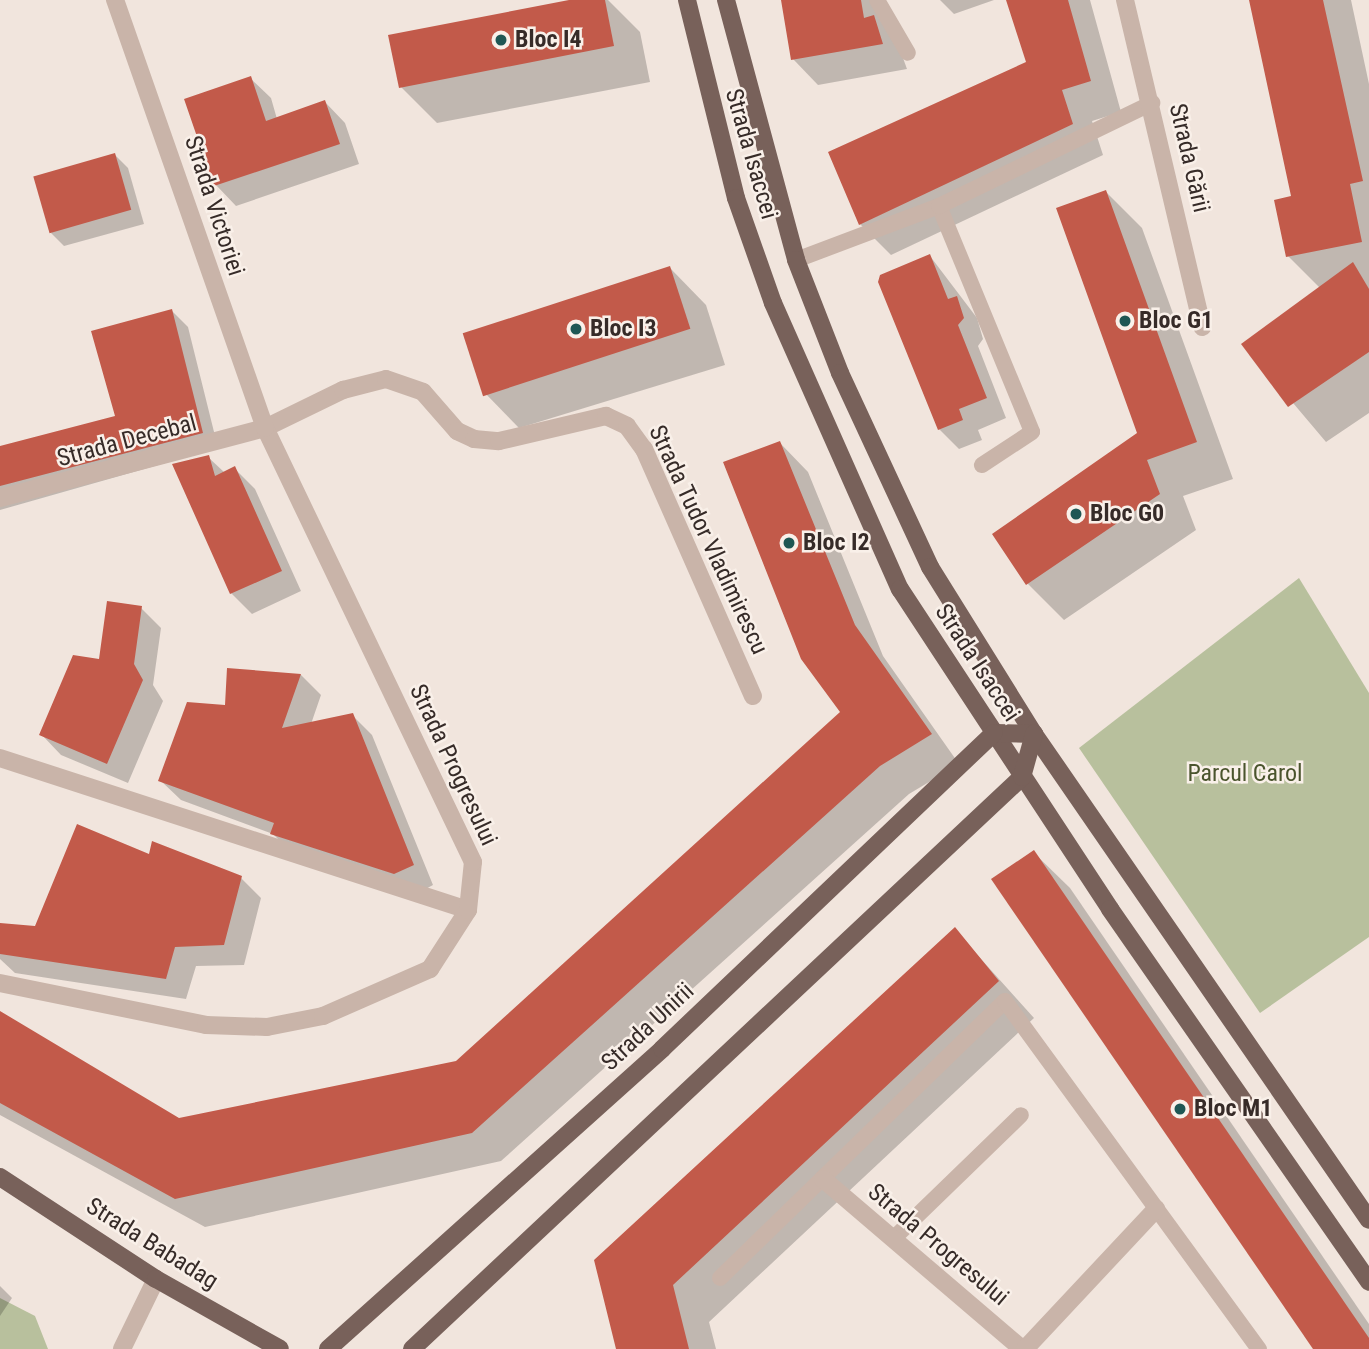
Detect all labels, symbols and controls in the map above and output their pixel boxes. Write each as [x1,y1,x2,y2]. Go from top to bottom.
place label: Bloc I4 [515,26,582,54]
marker: Bloc I4 [493,32,509,48]
street label: Strada Isaccei [719,86,783,222]
street label: Strada Gării [1163,101,1215,215]
street label: Strada Victoriei [178,132,250,280]
place label: Bloc G1 [1139,307,1213,335]
marker: Bloc G1 [1117,313,1133,329]
place label: Bloc I3 [590,315,657,343]
marker: Bloc I3 [568,321,584,337]
street label: Strada Decebal [54,409,200,473]
street label: Strada Tudor Vladimirescu [642,421,774,659]
place label: Bloc G0 [1090,500,1164,528]
marker: Bloc G0 [1068,506,1084,522]
place label: Bloc I2 [803,529,870,557]
marker: Bloc I2 [781,535,797,551]
street label: Strada Isaccei [928,599,1026,727]
street label: Strada Progresului [403,680,503,850]
park label: Parcul Carol [1187,760,1303,788]
street label: Strada Unirii [596,977,700,1077]
place label: Bloc M1 [1194,1095,1272,1123]
marker: Bloc M1 [1172,1101,1188,1117]
street label: Strada Progresului [862,1178,1014,1312]
street label: Strada Babadag [81,1192,223,1296]

